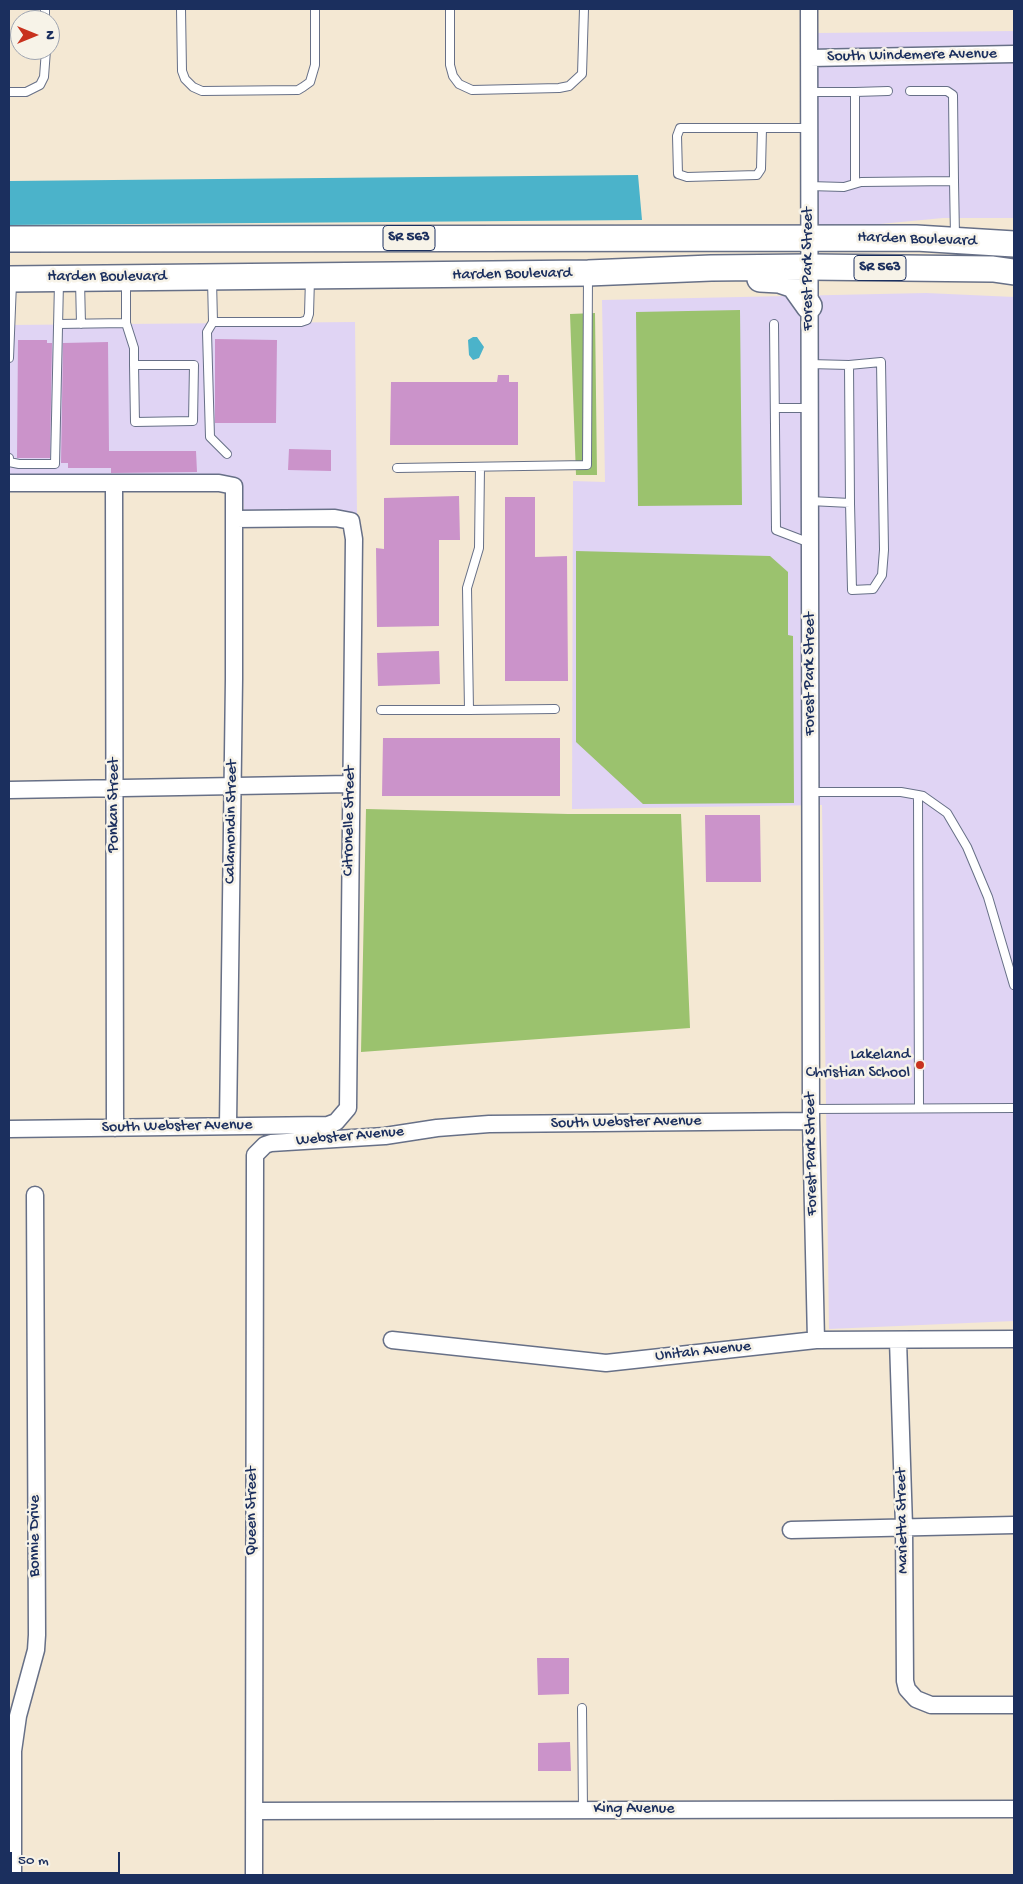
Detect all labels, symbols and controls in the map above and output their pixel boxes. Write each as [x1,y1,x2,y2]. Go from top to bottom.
north arrow [10,10,60,60]
text: N [41,30,58,40]
street label: South Windemere Avenue [827,45,997,67]
street label: Forest Park Street [799,207,819,331]
road number: SR 563 [383,226,435,250]
street label: Harden Boulevard [857,228,977,252]
road number: SR 563 [854,256,906,280]
street label: Harden Boulevard [452,264,572,286]
street label: Harden Boulevard [47,268,167,288]
street label: Forest Park Street [801,612,821,736]
street label: Ponkan Street [105,758,125,852]
street label: Calamondin Street [221,760,243,884]
street label: Citronelle Street [339,766,361,876]
place label: Lakeland Christian School [806,1046,910,1084]
marker: Lakeland Christian School [914,1059,926,1071]
street label: Forest Park Street [801,1092,823,1216]
street label: South Webster Avenue [550,1112,702,1134]
street label: South Webster Avenue [101,1116,253,1138]
street label: Webster Avenue [295,1123,405,1151]
street label: Unitah Avenue [654,1337,752,1367]
street label: Queen Street [243,1467,263,1555]
street label: Marietta Street [892,1468,914,1574]
street label: Bonnie Drive [26,1495,46,1577]
street label: King Avenue [594,1800,674,1820]
scale bar [12,1842,122,1874]
text: 50 m [18,1852,49,1870]

